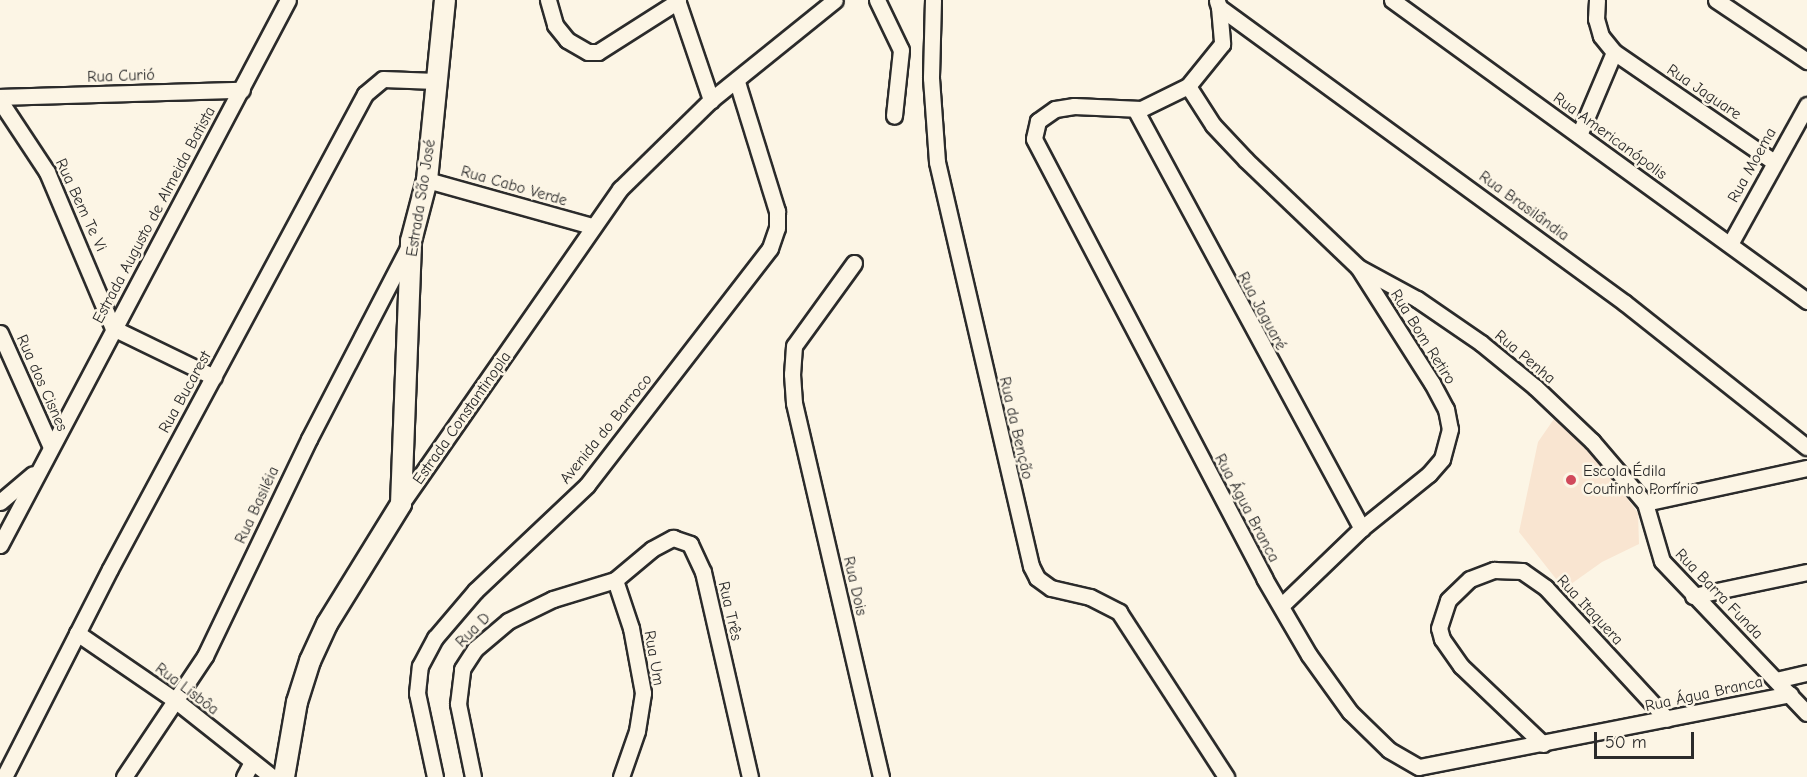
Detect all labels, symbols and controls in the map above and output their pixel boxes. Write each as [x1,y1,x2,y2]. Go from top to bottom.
street label: Rua Jaguare [1663,60,1745,124]
street label: Rua Curió [87,65,155,87]
street label: Rua Americanópolis [1549,88,1671,184]
street label: Estrada Augusto de Almeida Batista [88,103,220,327]
street label: Rua Moema [1724,124,1780,206]
street label: Estrada São José [402,138,440,258]
street label: Rua Bem Te Vi [51,155,111,255]
street label: Rua Cabo Verde [459,162,569,210]
street label: Rua Brasilândia [1475,167,1573,245]
street label: Rua Jaguaré [1233,269,1291,353]
street label: Rua Bom Retiro [1386,286,1460,388]
street label: Rua Penha [1491,326,1559,388]
street label: Rua dos Cisnes [12,332,72,434]
street label: Rua Bucarest [155,348,215,436]
street label: Estrada Constantinopla [409,348,515,488]
street label: Avenida do Barroco [556,370,656,488]
street label: Rua da Benção [995,375,1037,481]
street label: Rua Água Branca [1210,451,1284,565]
place label: Escola Édila Coutinho Porfírio [1583,461,1699,499]
street label: Rua Basiléia [231,463,283,547]
marker: Escola Édila Coutinho Porfírio [1564,473,1578,487]
street label: Rua Barra Funda [1671,545,1767,643]
street label: Rua Dois [839,555,871,617]
street label: Rua Itaquera [1553,571,1627,649]
street label: Rua Três [714,580,746,642]
street label: Rua D [452,609,494,651]
street label: Rua Um [640,629,668,687]
street label: Rua Lisbôa [151,659,223,719]
street label: Rua Água Branca [1643,672,1765,716]
scale bar [1597,720,1698,758]
text: 50 m [1605,732,1647,753]

